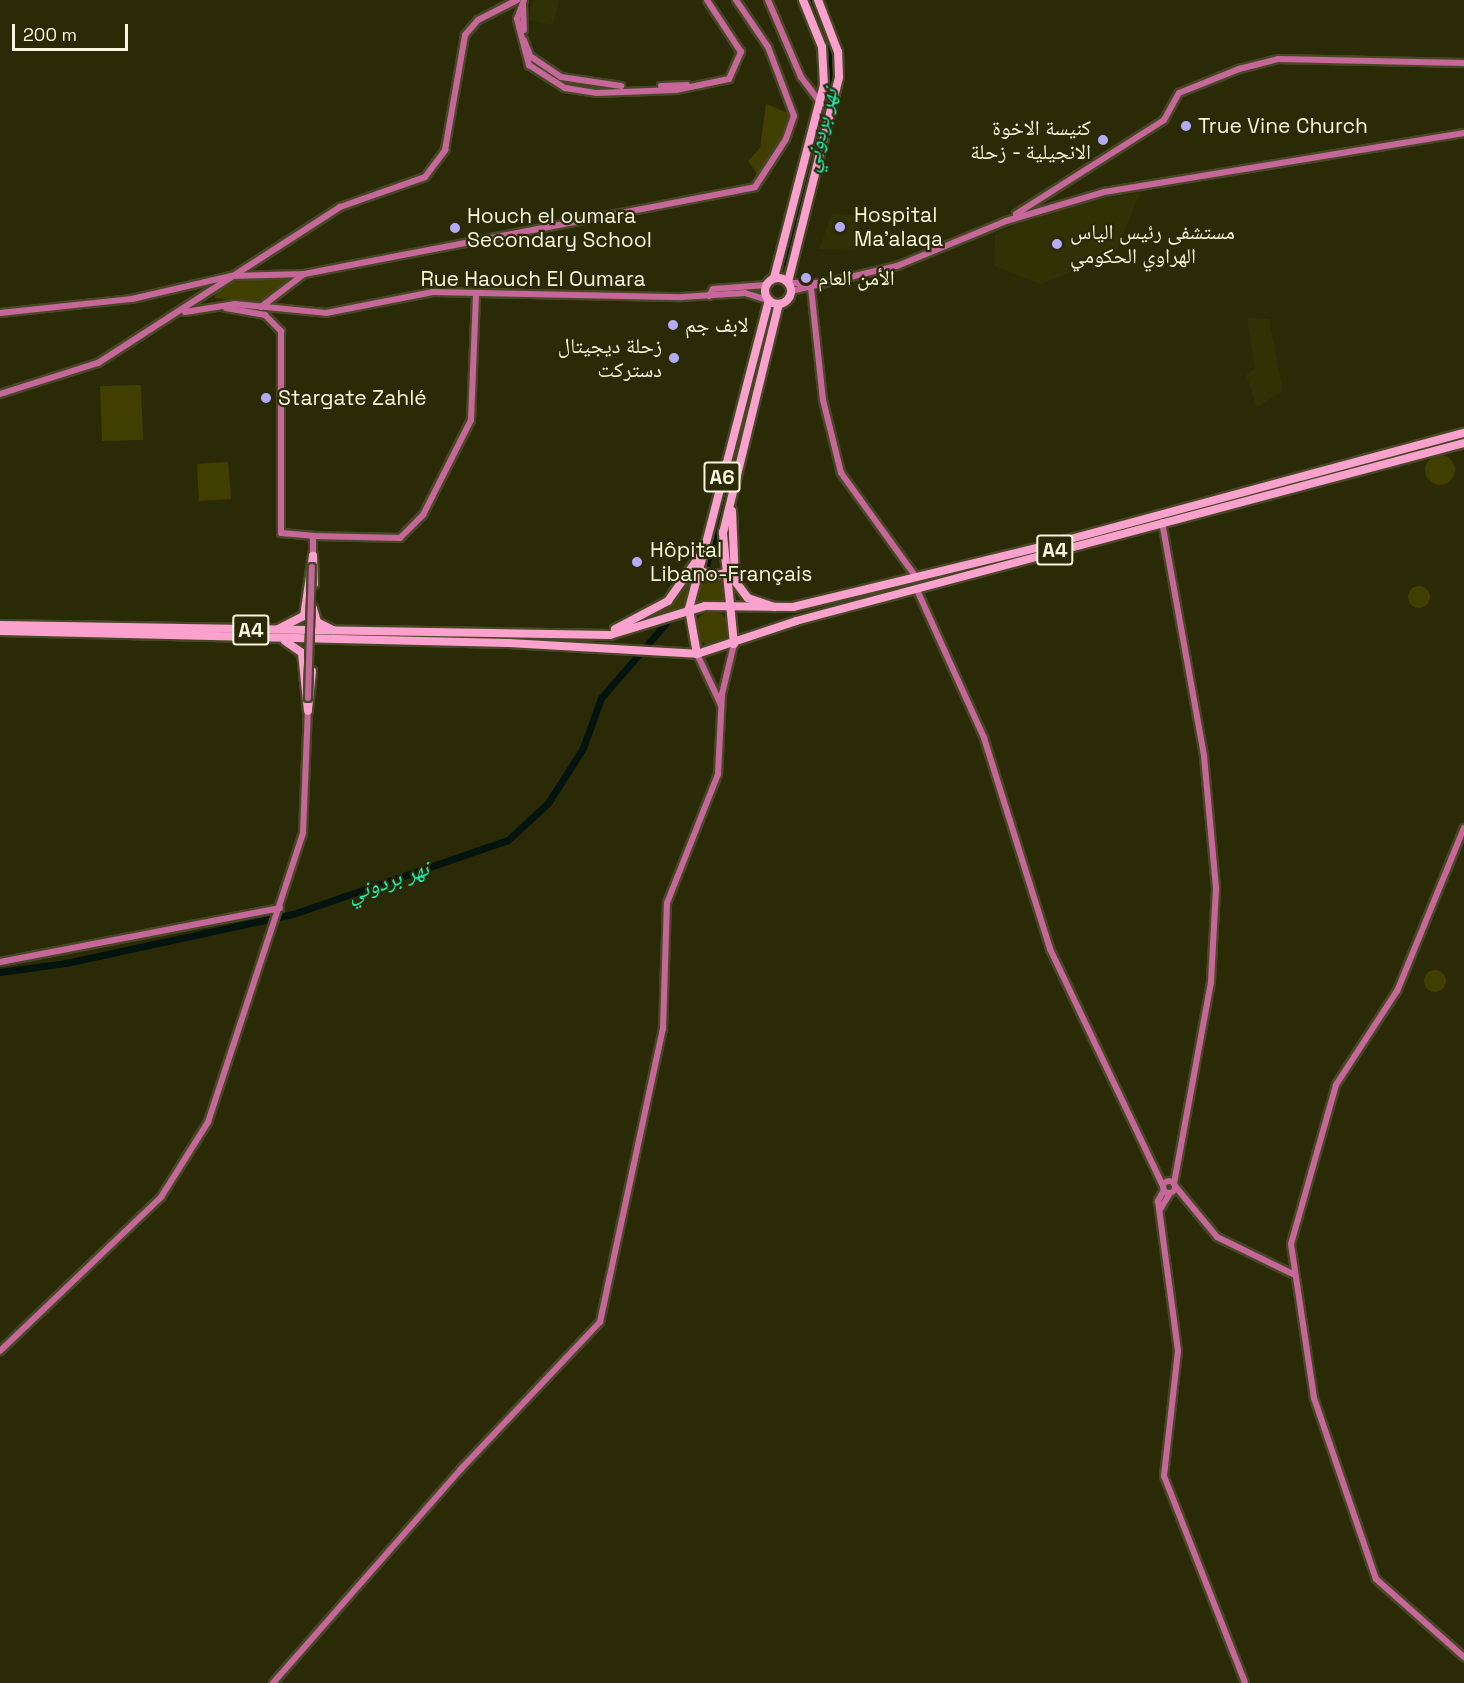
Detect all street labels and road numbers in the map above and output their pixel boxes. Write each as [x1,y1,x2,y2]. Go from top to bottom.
street label: Rue Haouch El Oumara [420,266,646,292]
road number: A6 [702,460,742,494]
road number: A4 [1036,533,1074,567]
road number: A4 [232,613,270,647]

